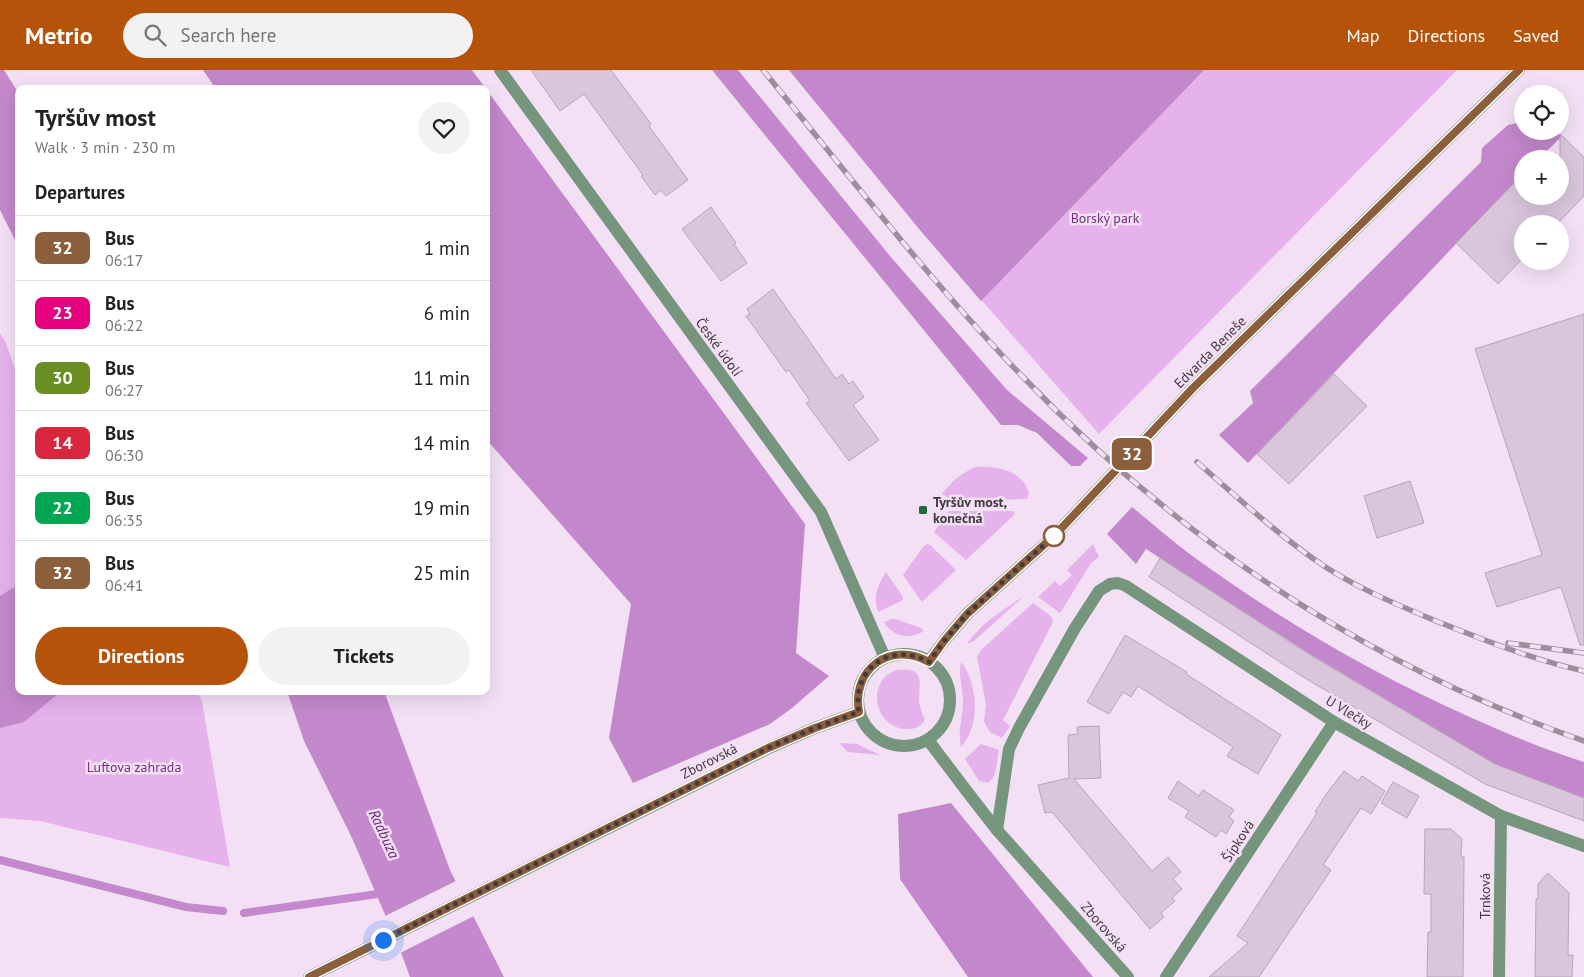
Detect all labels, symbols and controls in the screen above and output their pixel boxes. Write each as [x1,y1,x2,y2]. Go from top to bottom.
search box [123,13,473,58]
text: Metrio [25,20,93,51]
icon: search [141,21,169,49]
text: Search here [181,23,276,47]
text: Map [1347,24,1379,47]
text: Directions [1407,24,1485,47]
text: Saved [1513,24,1559,47]
map controls [1514,85,1569,270]
button: locate [1514,85,1569,140]
text: Tyršův most [35,102,156,133]
button: heart [418,102,470,154]
text: Walk · 3 min · 230 m [35,137,175,157]
button: + [1514,150,1569,205]
text: Departures [35,180,125,204]
park label: Borský park [1071,209,1140,227]
button: − [1514,215,1569,270]
text: Bus [105,226,134,250]
text: 32 [52,236,73,259]
text: 1 min [424,236,470,260]
text: 06:17 [105,250,143,270]
text: Bus [105,291,134,315]
text: 23 [52,301,73,324]
text: 6 min [424,301,470,325]
street label: Edvarda Beneše [1170,312,1250,392]
street label: České údolí [692,314,747,380]
text: 06:22 [105,315,143,335]
text: Bus [105,356,134,380]
text: 30 [52,366,73,389]
text: 11 min [413,366,470,390]
text: 06:27 [105,380,143,400]
text: Bus [105,421,134,445]
text: 14 [52,431,73,454]
text: 14 min [413,431,470,455]
line badge: 32 [1110,438,1154,470]
text: 32 [1122,442,1142,465]
text: 06:30 [105,445,143,465]
text: Bus [105,486,134,510]
place label: Tyršův most, konečná [933,493,1007,527]
text: 22 [52,496,73,519]
text: 19 min [413,496,470,520]
marker: Tyršův most, konečná [917,504,929,516]
text: 06:35 [105,510,143,530]
unlabelled marker [1043,525,1065,547]
text: Bus [105,551,134,575]
text: 32 [52,561,73,584]
text: 25 min [413,561,470,585]
text: 06:41 [105,575,143,595]
button: Directions [35,627,248,685]
button: Tickets [258,627,470,685]
street label: U Vlečky [1323,691,1376,733]
street label: Zborovská [678,739,740,783]
park label: Luftova zahrada [87,758,181,776]
water label: Radbuza [365,806,404,862]
street label: Šípková [1218,817,1258,865]
street label: Trnková [1476,873,1494,919]
street label: Zborovská [1077,898,1131,956]
your location [371,928,396,953]

